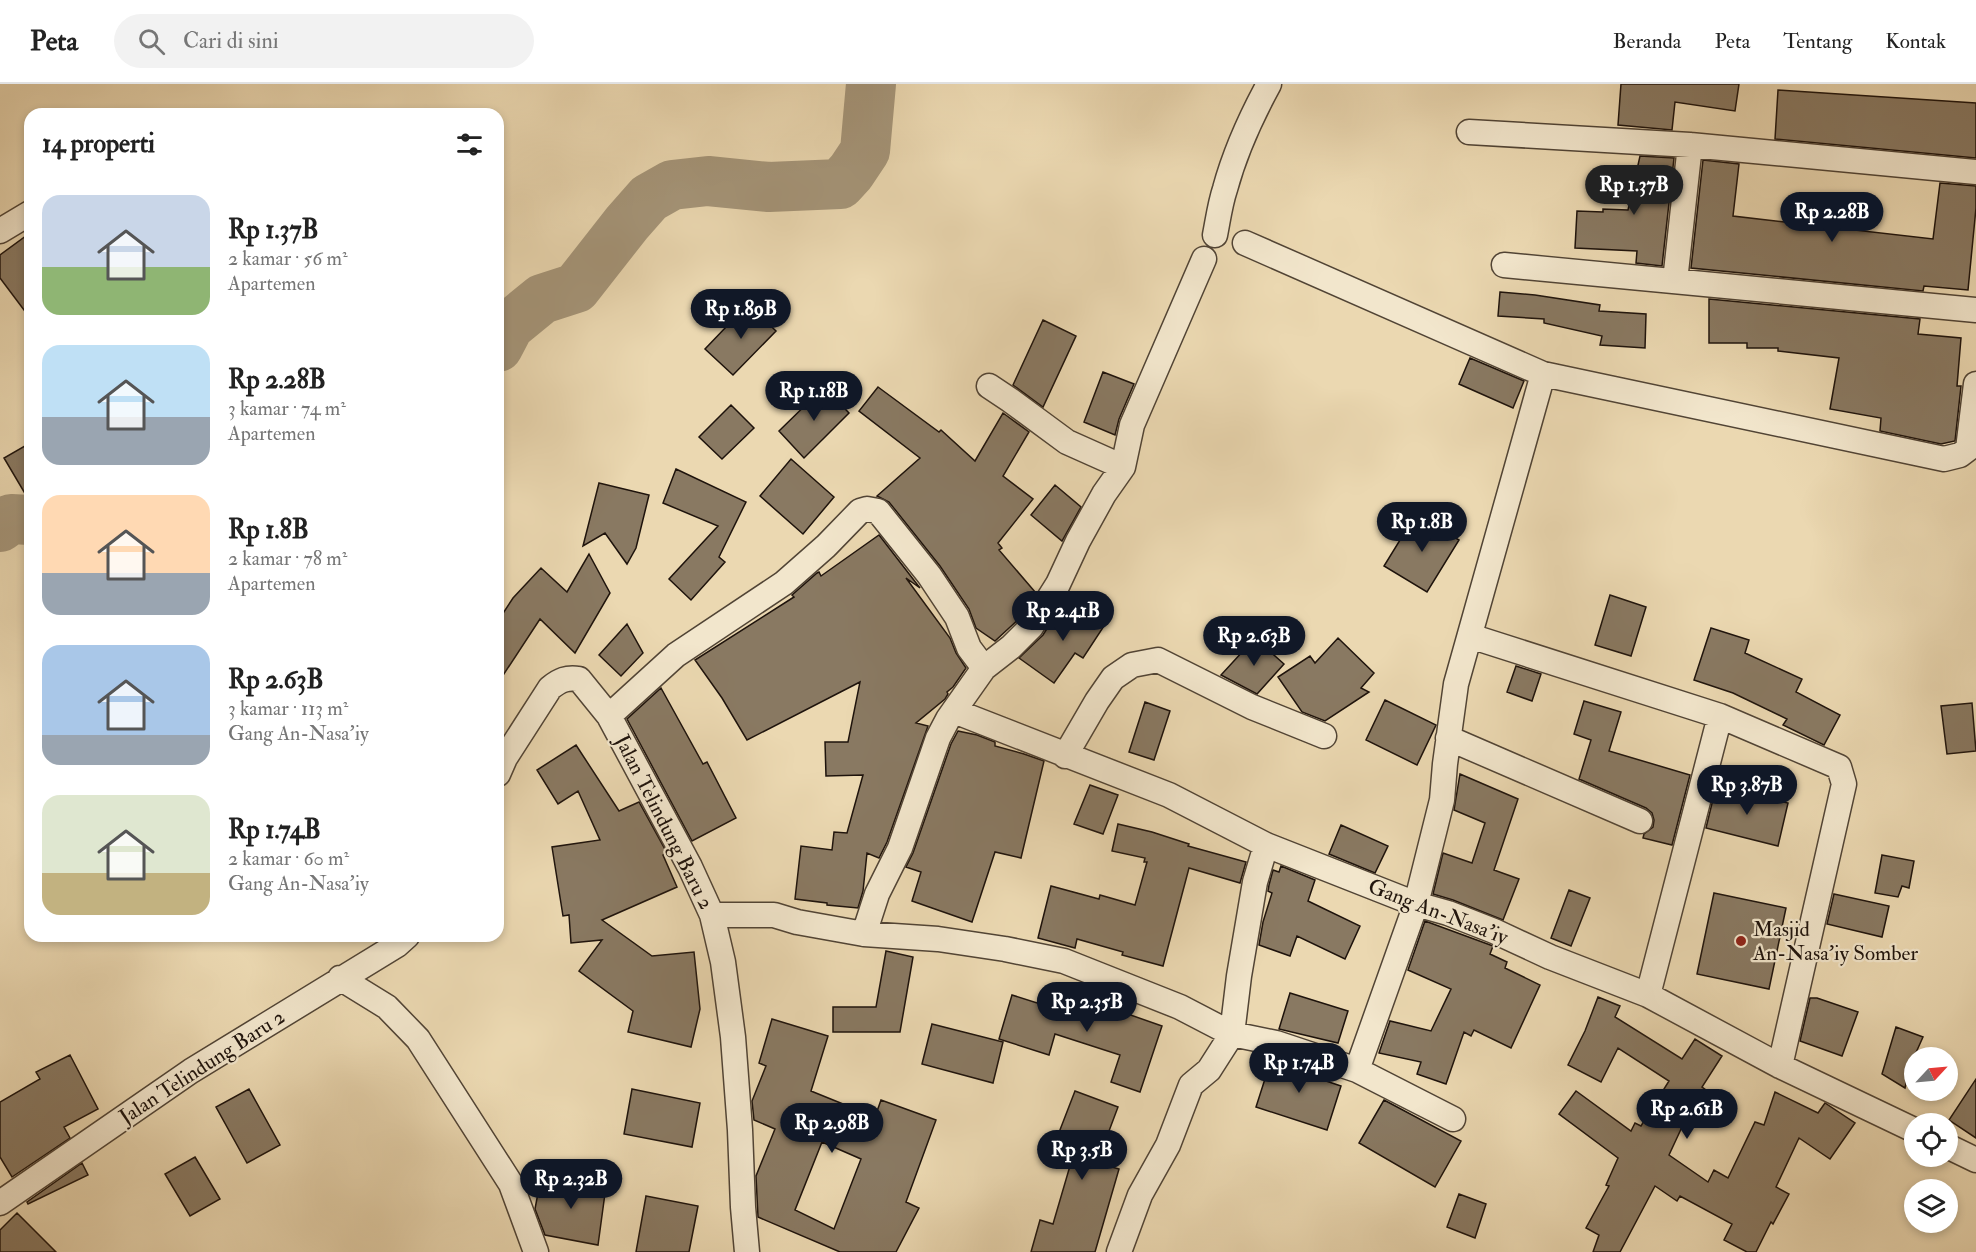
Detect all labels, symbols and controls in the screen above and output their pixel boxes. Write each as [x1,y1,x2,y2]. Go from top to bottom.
search box [114,14,534,68]
text: Peta [30,24,78,59]
icon: search [135,25,168,58]
text: Cari di sini [183,27,279,55]
text: Beranda [1613,28,1681,55]
text: Peta [1714,28,1750,55]
text: Tentang [1783,28,1852,55]
text: Kontak [1885,28,1946,55]
text: 14 properti [42,128,155,160]
icon: filters [453,128,486,161]
pin: Rp 1.37B [1572,165,1696,216]
text: Rp 1.37B [1599,172,1669,197]
pin: Rp 2.28B [1770,192,1894,243]
text: Rp 2.28B [1794,199,1870,224]
text: Rp 1.37B [228,214,319,246]
icon: home [90,219,162,291]
text: 2 kamar · 56 m² [228,246,348,271]
text: Apartemen [228,271,315,296]
pin: Rp 1.89B [679,289,803,340]
text: Rp 1.89B [705,296,777,321]
text: Rp 2.28B [228,364,326,396]
icon: home [90,369,162,441]
pin: Rp 1.18B [752,371,876,422]
text: Rp 1.18B [779,378,849,403]
text: 3 kamar · 74 m² [228,396,346,421]
text: Apartemen [228,421,315,446]
pin: Rp 1.8B [1367,502,1477,553]
text: Rp 1.8B [1391,509,1453,534]
text: Rp 1.8B [228,514,309,546]
icon: home [90,519,162,591]
text: 2 kamar · 78 m² [228,546,347,571]
text: Apartemen [228,571,315,596]
pin: Rp 2.41B [1001,591,1125,642]
text: Rp 2.41B [1026,598,1100,623]
pin: Rp 2.63B [1192,616,1316,667]
text: Rp 2.63B [1217,623,1291,648]
text: Rp 2.63B [228,664,324,696]
icon: home [90,669,162,741]
text: 3 kamar · 113 m² [228,696,348,721]
text: Gang An-Nasa'iy [228,721,369,746]
street label: Jalan Telindung Baru 2 [608,729,720,914]
pin: Rp 3.87B [1685,765,1809,816]
text: Rp 3.87B [1711,772,1783,797]
text: Rp 1.74B [228,814,321,846]
icon: home [90,819,162,891]
text: 2 kamar · 60 m² [228,846,349,871]
text: Gang An-Nasa'iy [228,871,369,896]
street label: Gang An-Nasa'iy [1364,873,1513,951]
place label: Masjid An-Nasa'iy Somber [1752,916,1918,967]
marker: Masjid An-Nasa'iy Somber [1734,934,1748,948]
pin: Rp 2.35B [1025,982,1149,1033]
text: Rp 2.35B [1051,989,1123,1014]
street label: Jalan Telindung Baru 2 [113,1003,290,1131]
pin: Rp 1.74B [1237,1043,1361,1094]
north arrow [1904,1047,1958,1101]
map controls [1904,1047,1958,1233]
text: Rp 1.74B [1263,1050,1335,1075]
pin: Rp 2.61B [1625,1089,1749,1140]
text: Rp 2.61B [1651,1096,1723,1121]
pin: Rp 2.98B [770,1103,894,1154]
text: Rp 2.98B [794,1110,870,1135]
button: locate [1904,1113,1958,1167]
pin: Rp 3.5B [1027,1130,1137,1181]
text: Rp 3.5B [1051,1137,1113,1162]
pin: Rp 2.32B [509,1159,633,1210]
text: Rp 2.32B [534,1166,608,1191]
button: layers [1904,1179,1958,1233]

